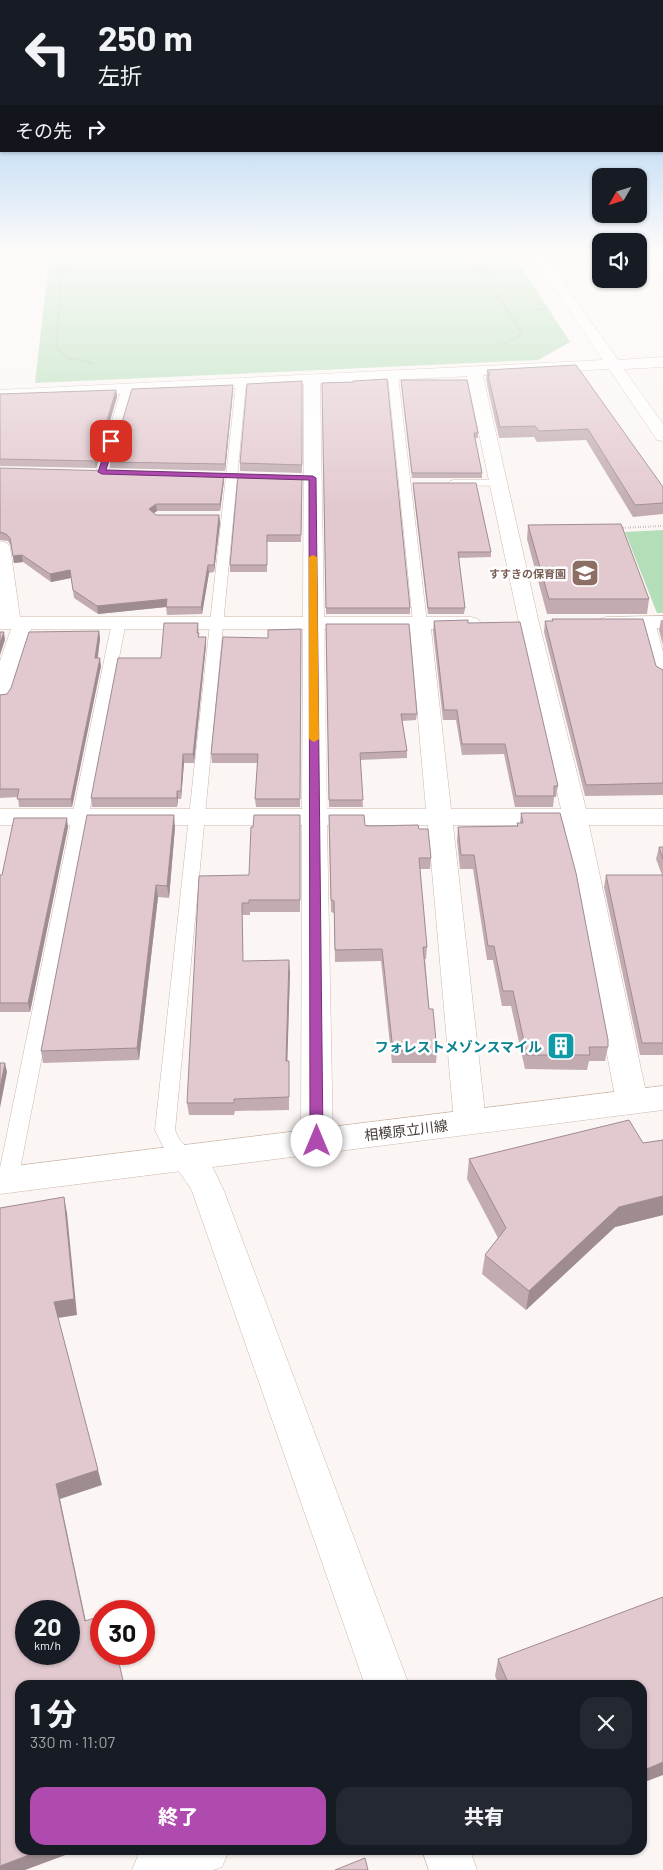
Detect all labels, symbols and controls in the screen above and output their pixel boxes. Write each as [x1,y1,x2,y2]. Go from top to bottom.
text: 250 m [98,16,193,58]
icon: left [15,20,80,85]
text: 左折 [98,62,142,88]
icon: right [82,115,110,143]
text: その先 [15,119,72,142]
north arrow [592,168,648,222]
map controls [592,168,647,288]
button: sound [592,233,647,288]
pin [90,420,132,462]
icon: arrive [97,427,125,455]
school or university icon: すすきの保育園 [570,558,600,588]
place label: すすきの保育園 [489,567,566,580]
building icon: フォレストメゾンスマイル [546,1031,576,1061]
place label: フォレストメゾンスマイル [375,1038,542,1055]
position arrow [290,1114,342,1166]
street label: 相模原立川線 [363,1116,449,1144]
speed limit sign: 30 [90,1600,155,1665]
text: 20 [33,1611,62,1641]
text: km/h [34,1638,61,1652]
text: 1 分 [30,1695,77,1731]
button: close [580,1697,632,1749]
text: 330 m · 11:07 [30,1732,115,1751]
button: 終了 [30,1787,326,1845]
button: 共有 [336,1787,632,1845]

